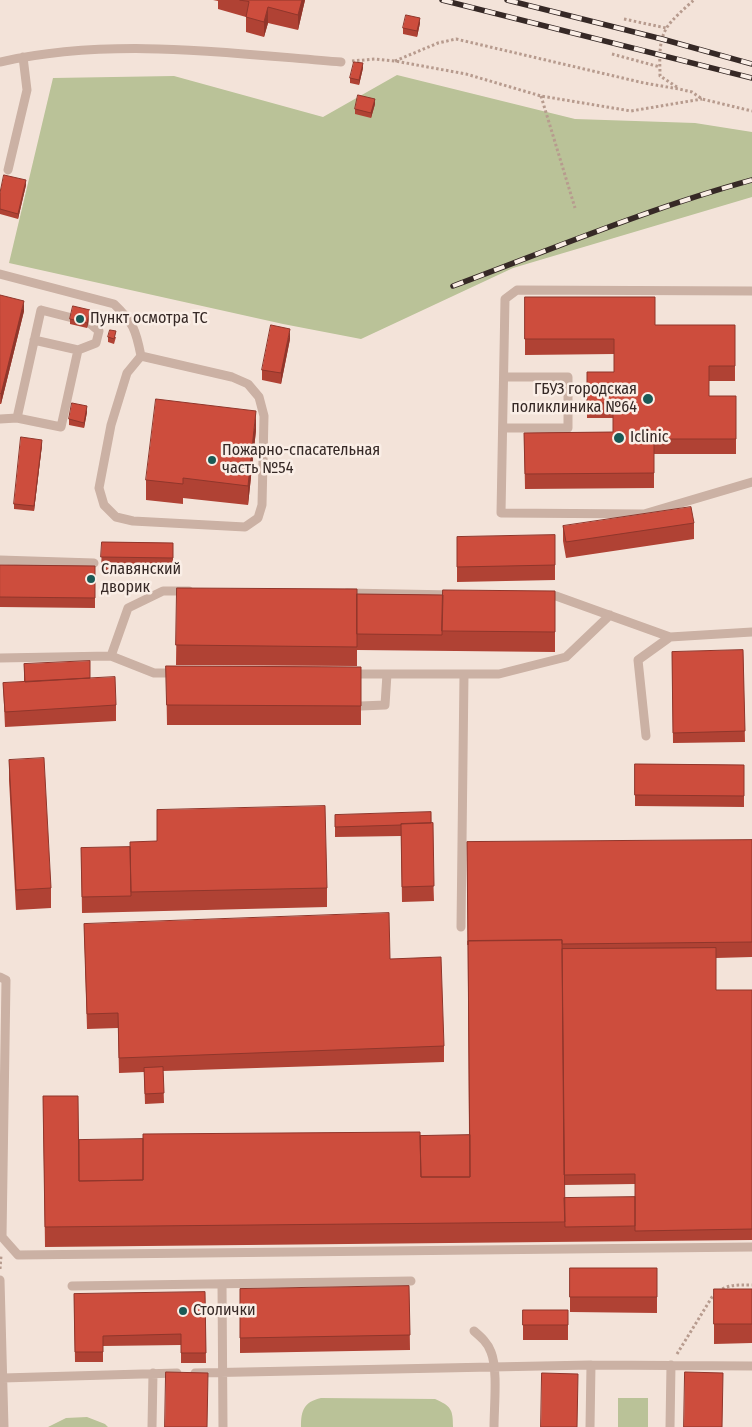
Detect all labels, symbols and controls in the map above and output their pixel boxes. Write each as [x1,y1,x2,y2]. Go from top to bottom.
place label: Пункт осмотра ТС [90,309,208,329]
marker: Пункт осмотра ТС [74,313,86,325]
place label: ГБУЗ городская поликлиника №64 [511,380,637,418]
marker: ГБУЗ городская поликлиника №64 [641,392,655,406]
place label: Iclinic [630,428,669,448]
marker: Iclinic [612,431,626,445]
place label: Пожарно-спасательная часть №54 [222,441,380,479]
marker: Пожарно-спасательная часть №54 [206,454,218,466]
place label: Славянский дворик [101,560,181,598]
marker: Славянский дворик [85,573,97,585]
place label: Столички [193,1301,255,1321]
marker: Столички [177,1305,189,1317]

